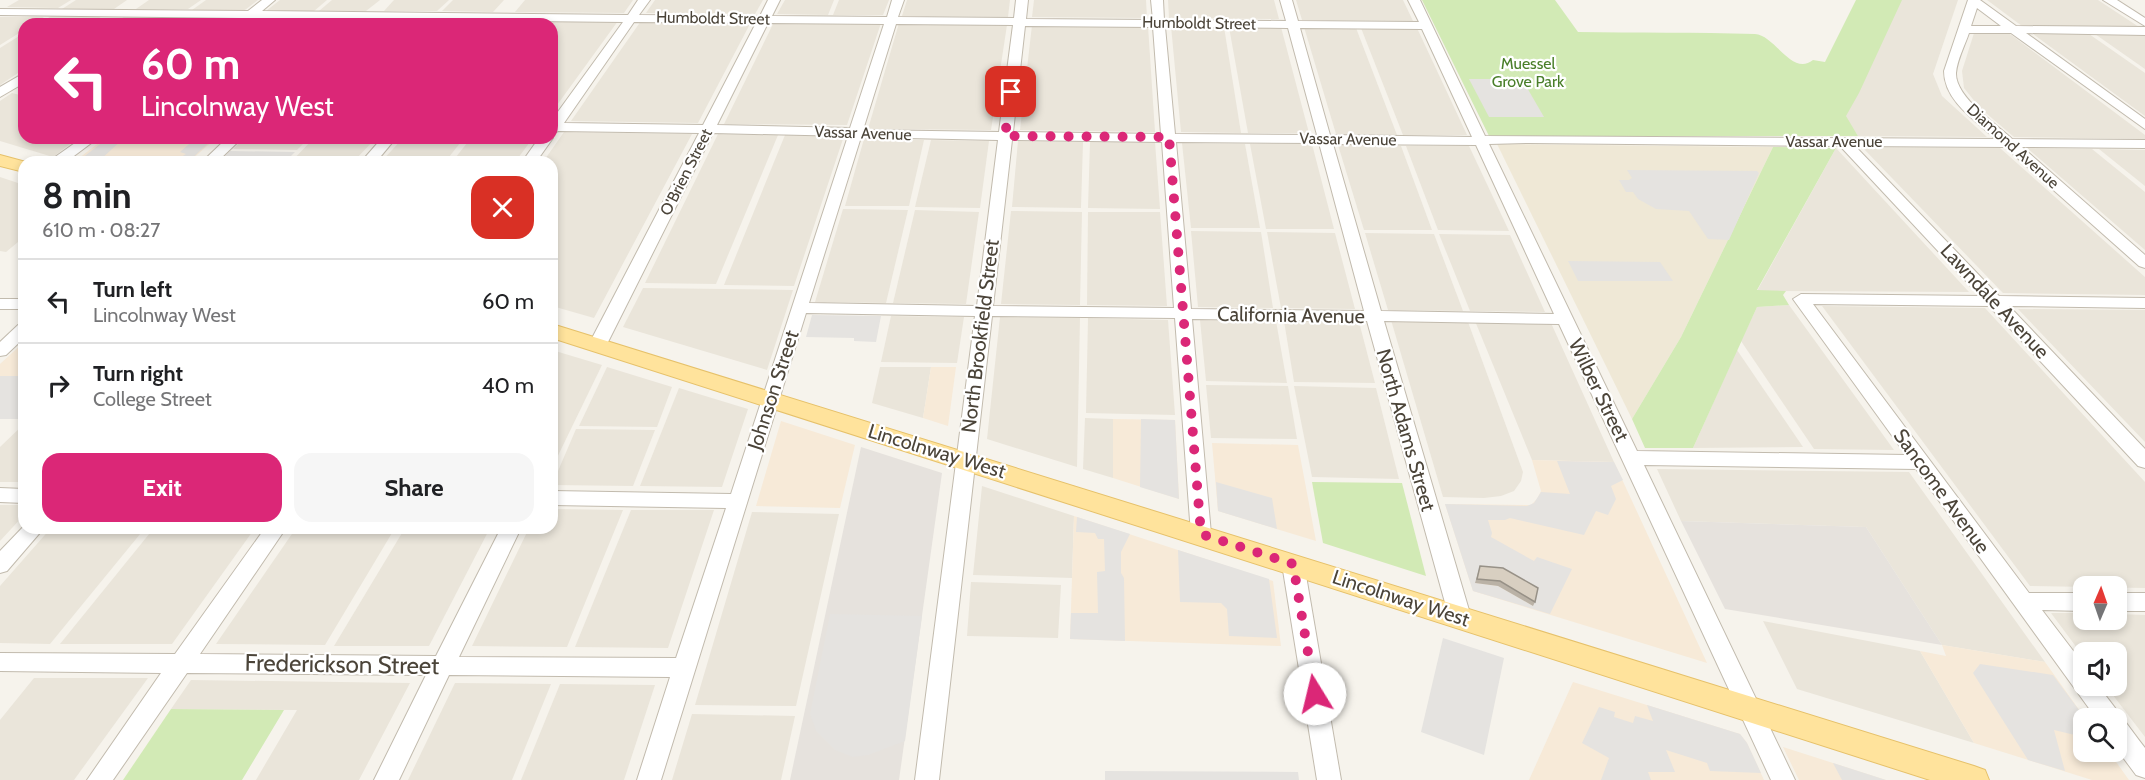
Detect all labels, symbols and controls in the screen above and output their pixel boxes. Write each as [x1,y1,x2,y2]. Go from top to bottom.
street label: Humboldt Street [656,8,771,29]
street label: Humboldt Street [1142,13,1257,34]
text: 60 m [141,38,240,90]
icon: left [42,42,120,120]
park label: Muessel Grove Park [1492,54,1565,91]
pin [985,66,1036,117]
icon: arrive [994,75,1027,108]
text: Lincolnway West [141,90,334,123]
street label: Diamond Avenue [1963,100,2063,192]
street label: Vassar Avenue [814,122,912,144]
street label: O'Brien Street [656,125,716,219]
street label: Vassar Avenue [1299,129,1397,149]
street label: Vassar Avenue [1785,132,1883,151]
text: 8 min [42,173,132,217]
button: close [471,176,534,239]
text: 610 m · 08:27 [42,218,160,242]
street label: North Brookfield Street [956,238,1004,434]
street label: Lawndale Avenue [1936,239,2054,363]
text: Turn left [93,276,172,303]
icon: left [42,285,75,318]
text: 60 m [482,288,534,315]
street label: California Avenue [1217,302,1365,328]
text: Lincolnway West [93,303,236,327]
street label: Johnson Street [742,327,804,454]
street label: Wilber Street [1564,335,1634,446]
street label: North Adams Street [1371,346,1441,514]
text: Turn right [93,360,183,387]
icon: right [42,369,75,402]
text: 40 m [482,372,534,399]
text: College Street [93,387,212,411]
street label: Lincolnway West [865,419,1009,483]
street label: Sancome Avenue [1889,424,1995,558]
button: Exit [42,453,282,522]
button: Share [294,453,534,522]
street label: Lincolnway West [1329,565,1473,632]
north arrow [2073,576,2127,630]
map controls [2073,576,2127,762]
button: sound [2073,642,2127,696]
street label: Frederickson Street [244,648,440,680]
position arrow [1283,662,1347,726]
button: search [2073,708,2127,762]

